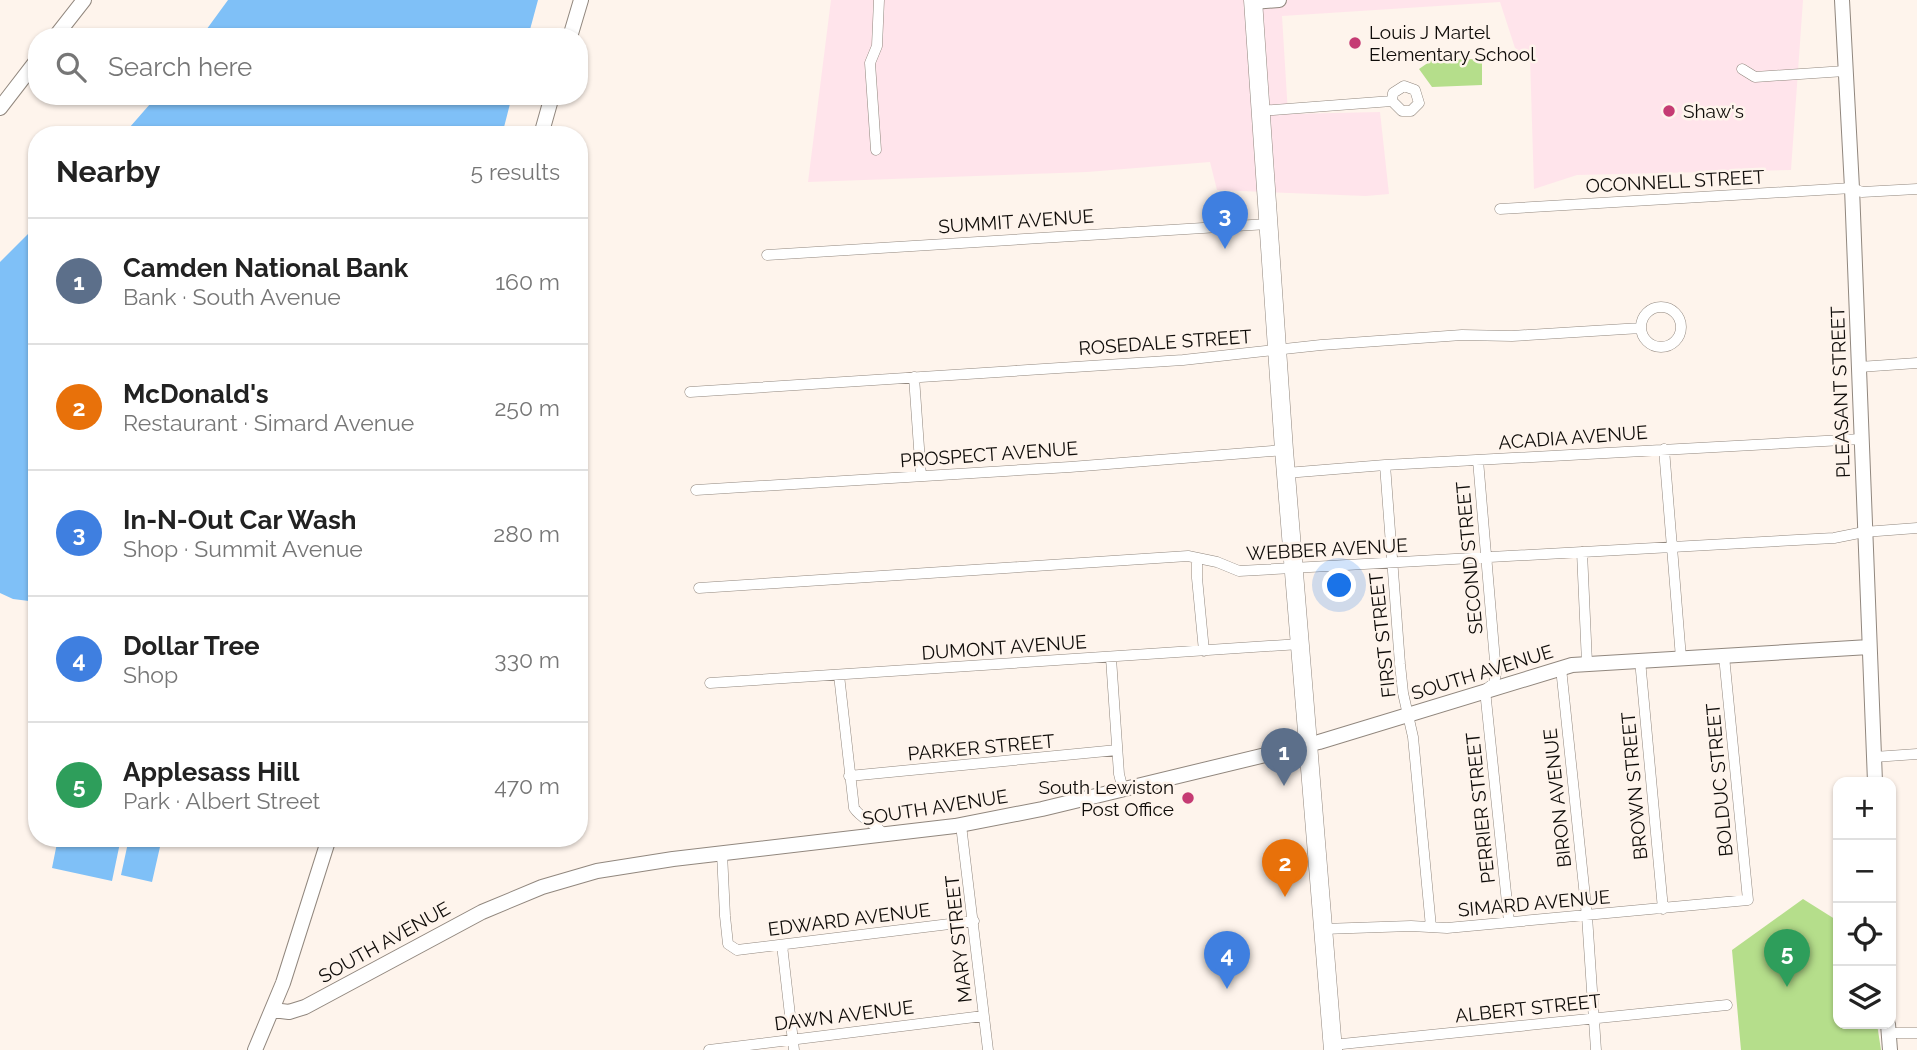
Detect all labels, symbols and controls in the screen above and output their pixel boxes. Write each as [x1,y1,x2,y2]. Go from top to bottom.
place label: Louis J Martel Elementary School [1369,21,1536,65]
search box [28,28,588,105]
marker: Louis J Martel Elementary School [1347,35,1363,51]
icon: search [52,48,90,86]
text: Search here [108,52,252,82]
place label: Shaw's [1683,100,1744,122]
marker: Shaw's [1661,103,1677,119]
text: Nearby [56,154,160,189]
text: 5 results [471,158,560,185]
street label: OCONNELL STREET [1585,165,1765,197]
pin: 3 [1202,191,1248,249]
street label: SUMMIT AVENUE [937,205,1095,237]
text: Camden National Bank [123,253,408,283]
text: 1 [73,268,85,295]
text: 160 m [495,268,560,295]
text: Bank · South Avenue [123,283,341,310]
street label: PLEASANT STREET [1826,305,1854,478]
street label: ROSEDALE STREET [1078,325,1253,359]
text: McDonald's [123,379,269,409]
text: 2 [73,394,85,421]
text: 250 m [494,394,560,421]
text: Restaurant · Simard Avenue [123,409,414,436]
street label: ACADIA AVENUE [1498,421,1648,453]
street label: PROSPECT AVENUE [899,437,1079,471]
street label: SECOND STREET [1451,480,1487,635]
text: In-N-Out Car Wash [123,505,357,535]
text: 3 [73,520,85,547]
text: 280 m [493,520,560,547]
street label: WEBBER AVENUE [1246,534,1408,564]
text: Shop · Summit Avenue [123,535,363,562]
your location [1322,568,1356,602]
street label: FIRST STREET [1364,571,1400,699]
street label: DUMONT AVENUE [921,630,1087,664]
text: Dollar Tree [123,631,260,661]
street label: SOUTH AVENUE [1409,640,1555,704]
text: 4 [72,646,86,673]
text: 330 m [494,646,560,673]
text: Shop [123,661,178,688]
street label: BOLDUC STREET [1701,702,1737,858]
street label: BROWN STREET [1617,711,1651,861]
street label: BIRON AVENUE [1539,727,1575,869]
pin: 1 [1261,728,1307,786]
street label: PARKER STREET [907,730,1056,764]
street label: PERRIER STREET [1461,731,1499,885]
text: Applesass Hill [123,757,299,787]
text: 5 [73,772,85,799]
text: 470 m [494,772,560,799]
place label: South Lewiston Post Office [1038,776,1174,820]
map controls [1833,777,1896,1029]
button: + [1833,777,1896,840]
street label: SOUTH AVENUE [861,785,1009,829]
text: Park · Albert Street [123,787,320,814]
marker: South Lewiston Post Office [1180,790,1196,806]
pin: 2 [1262,839,1308,897]
button: − [1833,840,1896,903]
street label: MARY STREET [940,874,976,1004]
street label: SIMARD AVENUE [1457,885,1611,921]
street label: SOUTH AVENUE [314,897,454,987]
street label: EDWARD AVENUE [767,898,931,940]
button: locate [1833,903,1896,966]
pin: 5 [1764,929,1810,987]
pin: 4 [1204,931,1250,989]
button: layers [1833,966,1896,1029]
street label: ALBERT STREET [1454,989,1602,1027]
street label: DAWN AVENUE [773,996,915,1034]

